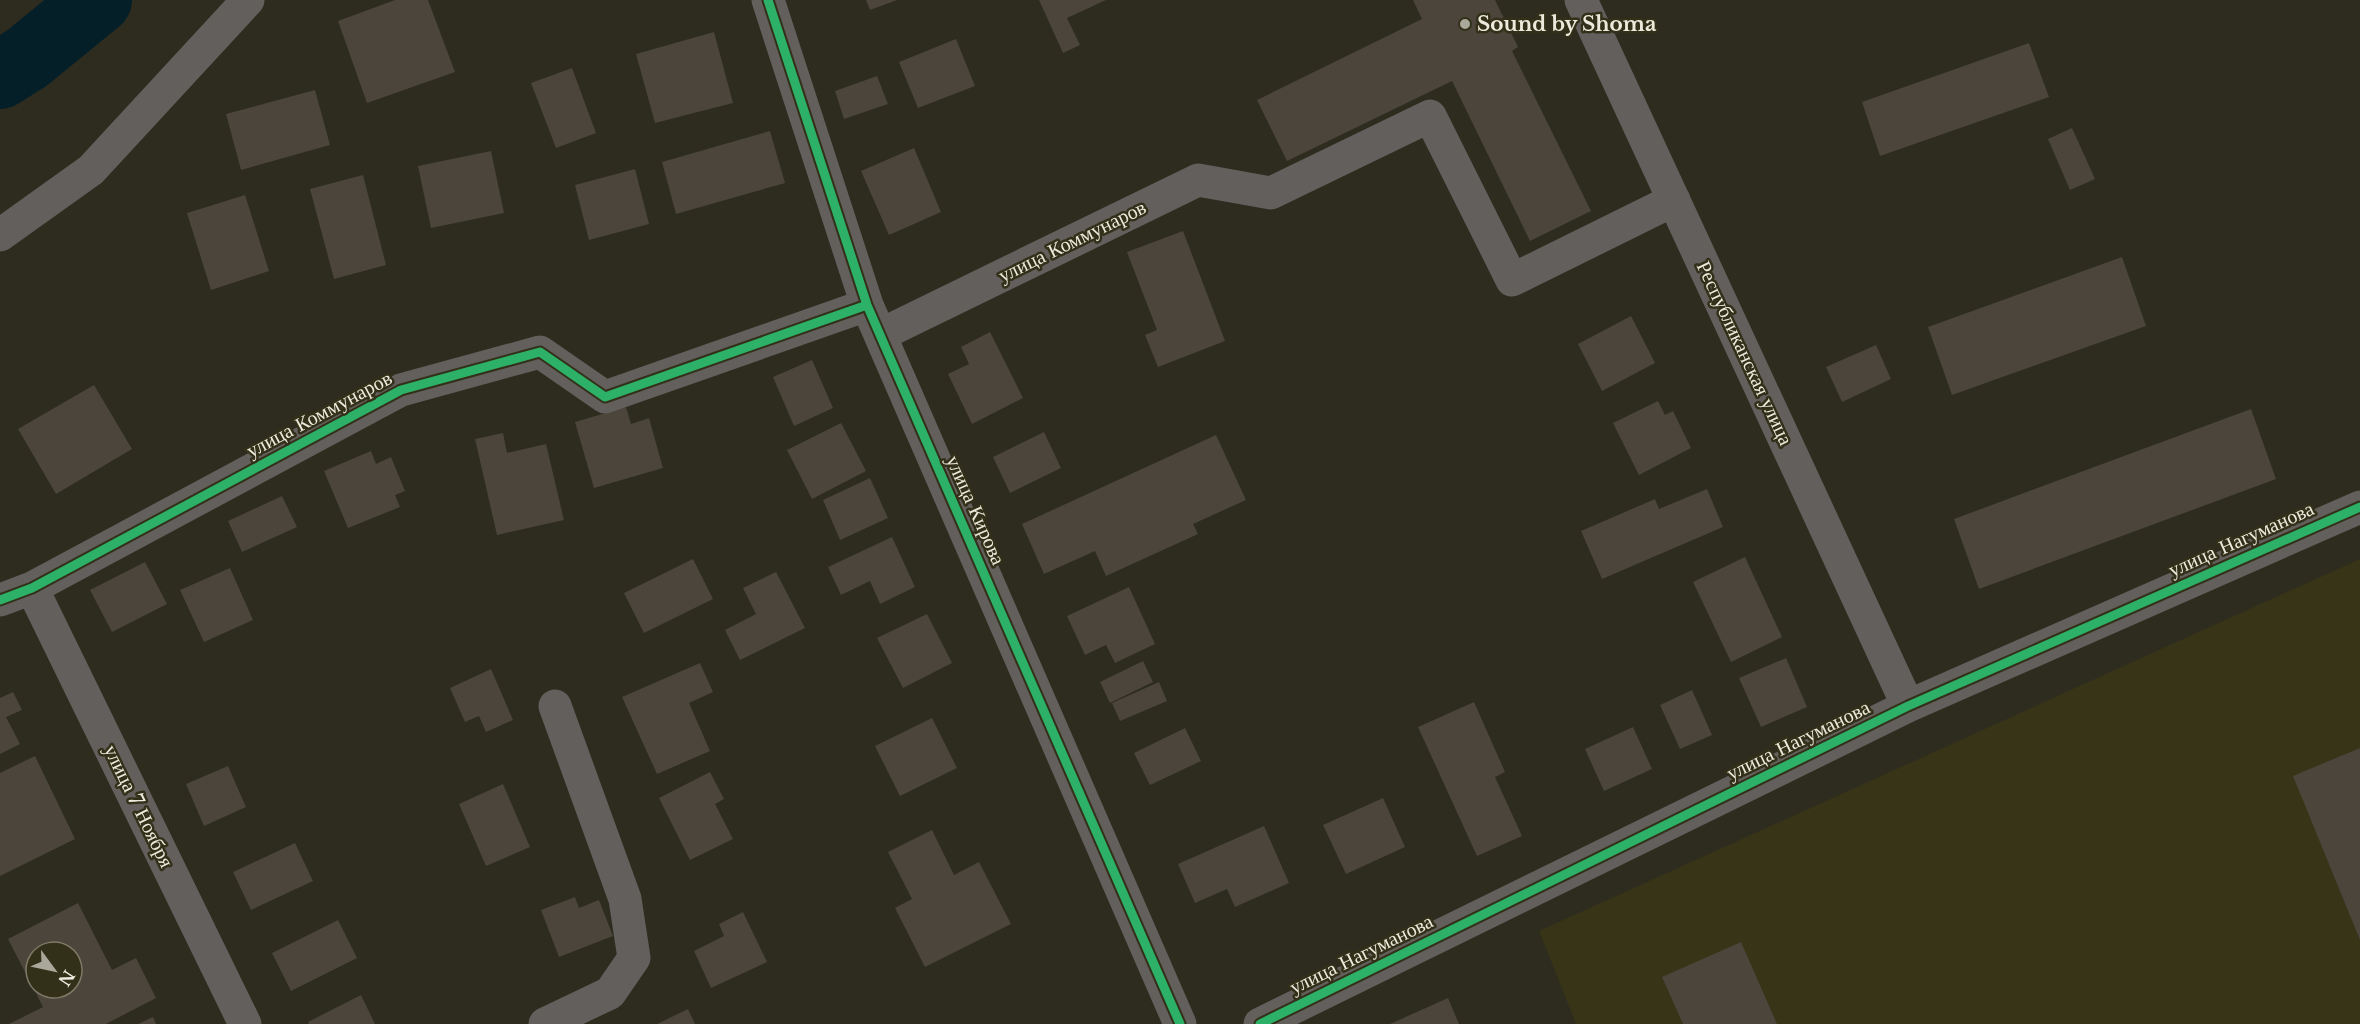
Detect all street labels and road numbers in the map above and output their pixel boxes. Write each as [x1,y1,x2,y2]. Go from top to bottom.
street label: улица Коммунаров [994,195,1150,287]
street label: Республиканская улица [1692,257,1798,449]
street label: улица Коммунаров [242,366,396,462]
street label: улица Кирова [941,452,1011,569]
street label: улица Нагуманова [2165,496,2317,582]
street label: улица Нагуманова [1722,695,1874,785]
street label: улица 7 Ноября [99,741,179,871]
street label: улица Нагуманова [1285,909,1437,999]

